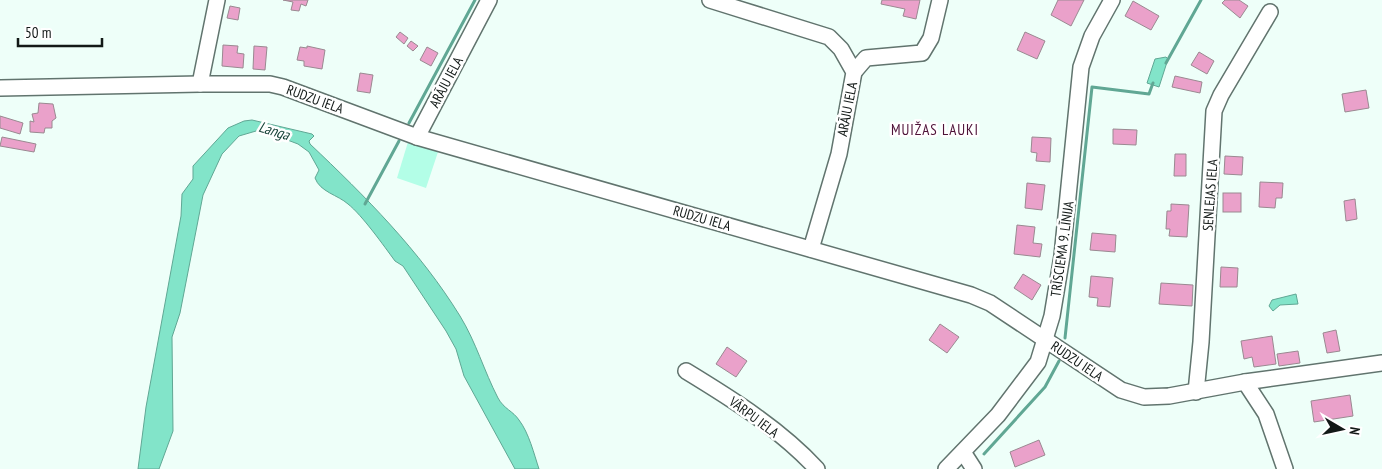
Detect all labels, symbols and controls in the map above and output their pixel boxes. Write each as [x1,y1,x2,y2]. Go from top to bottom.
scale bar [18,15,101,47]
text: 50 m [25,23,51,42]
street label: ARĀJU IELA [425,53,467,111]
street label: RUDZU IELA [284,80,346,118]
street label: ARĀJU IELA [833,80,861,138]
water label: Langa [257,117,293,144]
district label: MUIŽAS LAUKI [891,120,979,139]
street label: SENLEJAS IELA [1199,158,1222,232]
street label: TRĪSCIEMA 9. LĪNIJA [1046,200,1078,298]
street label: RUDZU IELA [671,201,733,235]
street label: RUDZU IELA [1047,337,1107,385]
street label: VĀRPU IELA [725,392,783,442]
north arrow [1317,404,1367,454]
text: N [1345,426,1364,436]

